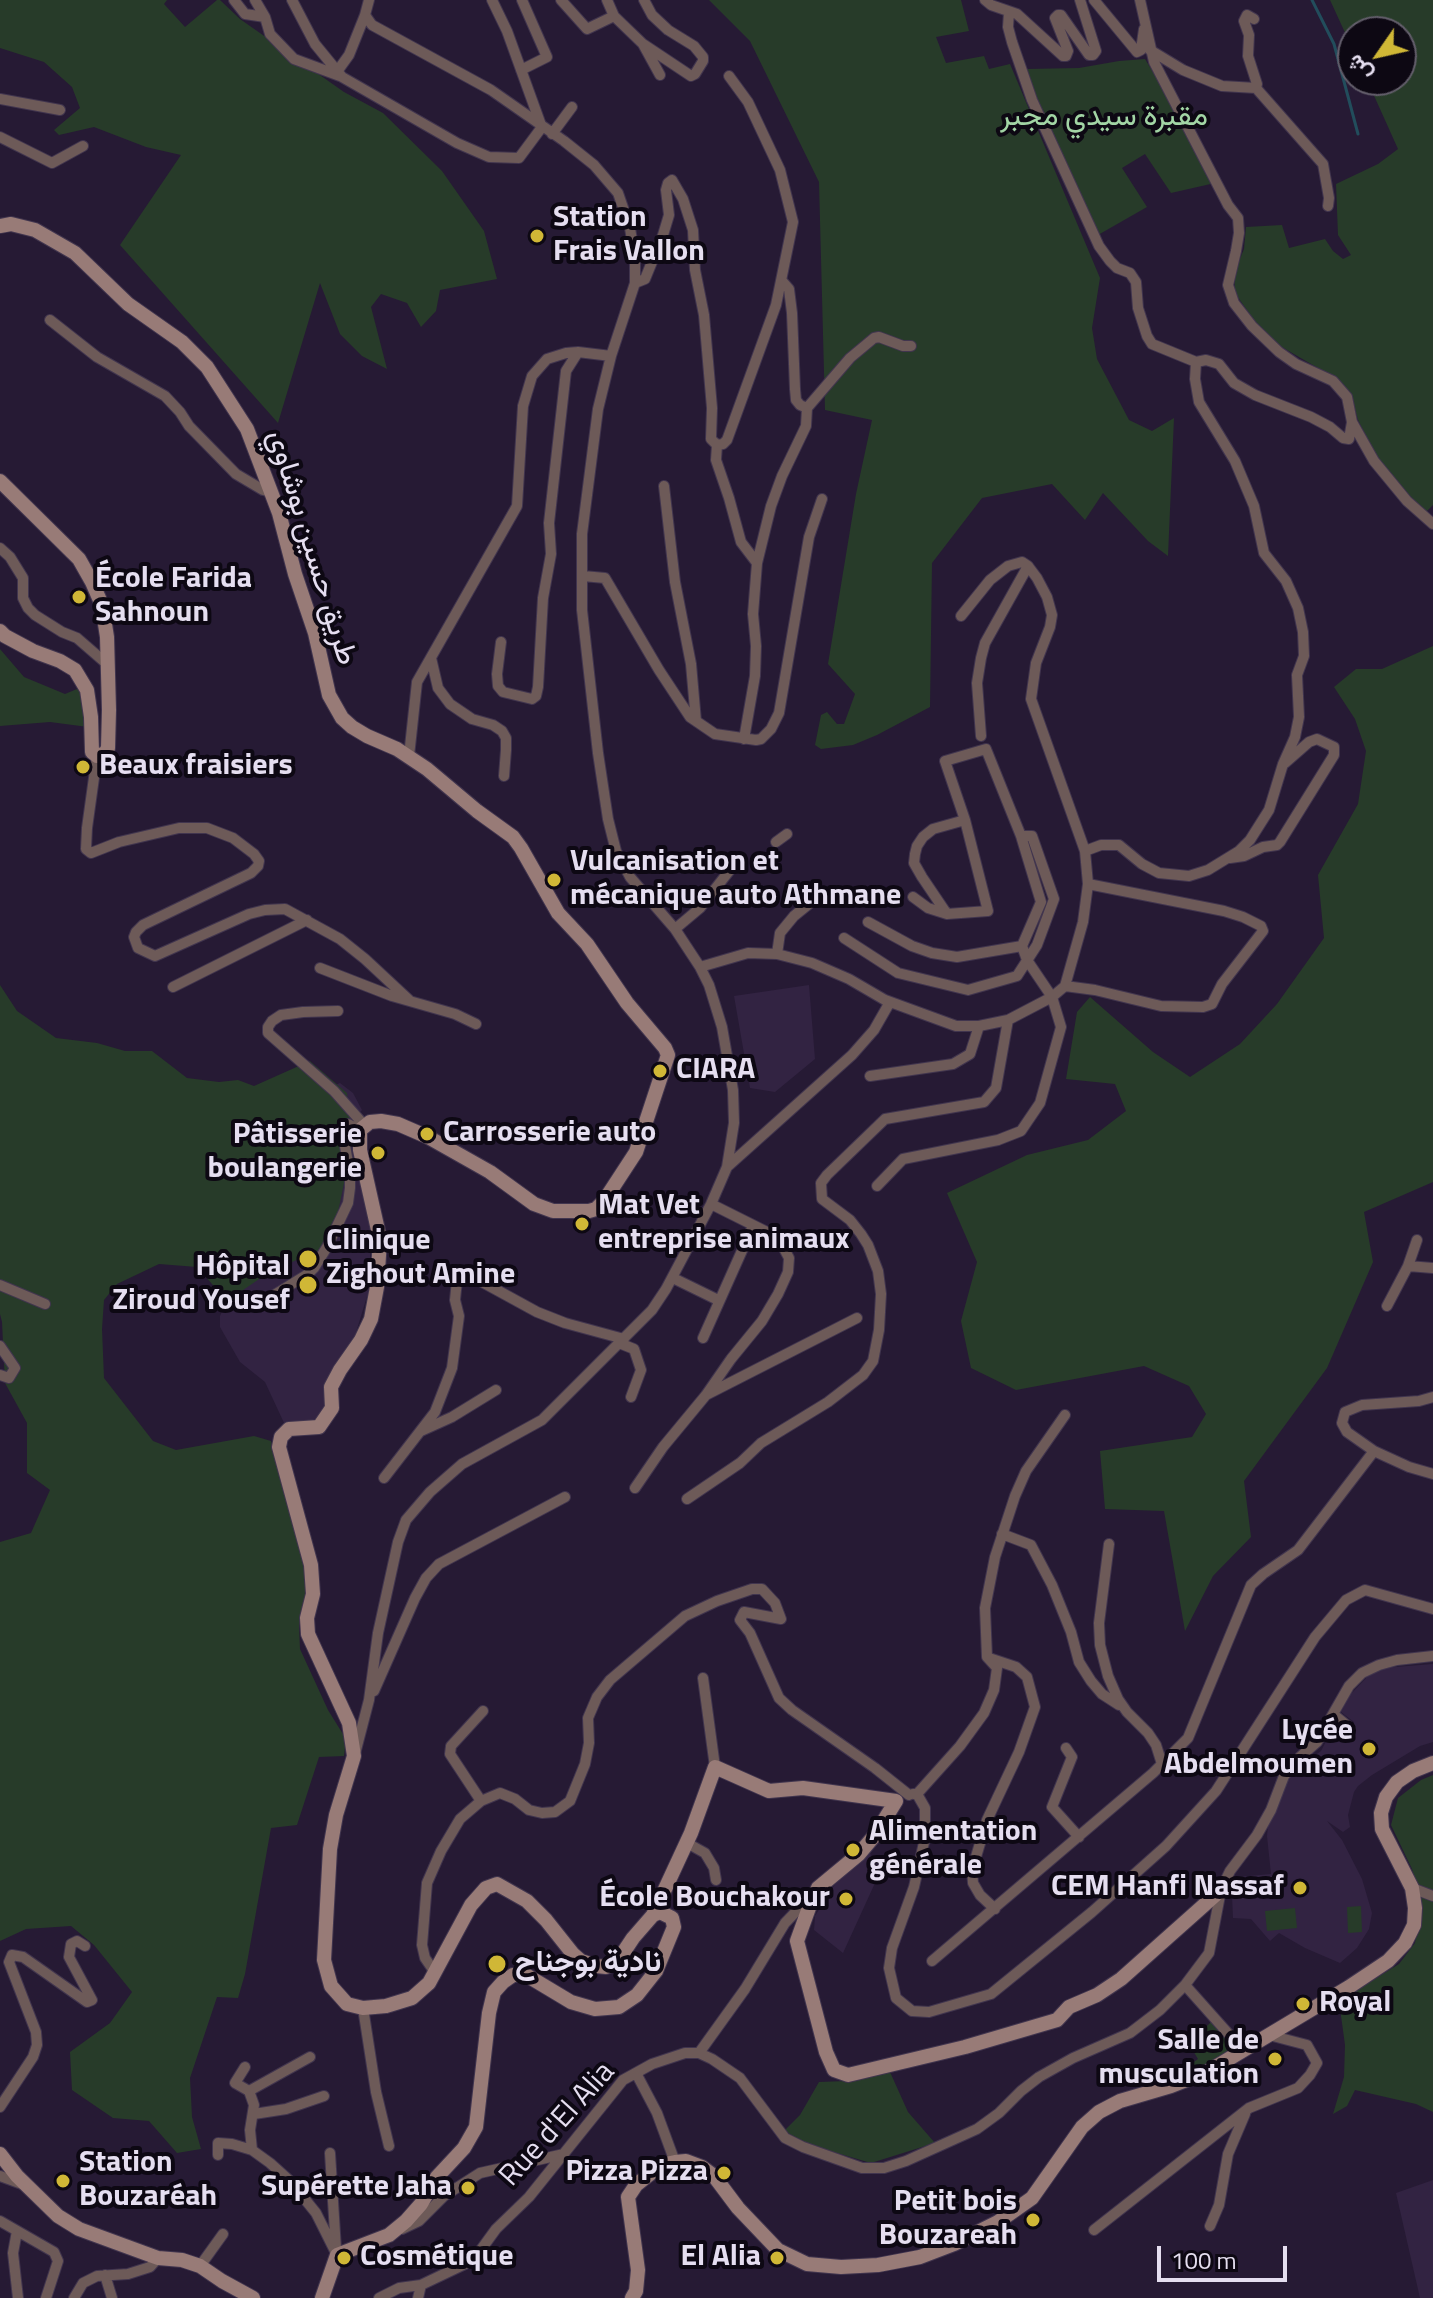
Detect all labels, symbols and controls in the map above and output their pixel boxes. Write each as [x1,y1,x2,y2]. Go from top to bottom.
north arrow [1337,16,1417,96]
text: ش [1337,48,1380,89]
park label: مقبرة سيدي مجبر [1000,100,1208,136]
place label: Station Frais Vallon [553,201,705,272]
marker: Station Frais Vallon [528,227,546,245]
street label: طريق حسين بوشاوي [258,426,364,670]
place label: École Farida Sahnoun [95,562,252,632]
marker: École Farida Sahnoun [70,588,88,606]
place label: Beaux fraisiers [99,749,293,785]
marker: Beaux fraisiers [74,758,92,776]
place label: Vulcanisation et mécanique auto Athmane [570,845,901,916]
marker: Vulcanisation et mécanique auto Athmane [545,871,563,889]
place label: CIARA [676,1053,755,1089]
marker: CIARA [651,1062,669,1080]
place label: Carrosserie auto [443,1116,656,1152]
place label: Pâtisserie boulangerie [208,1118,362,1188]
marker: Carrosserie auto [418,1125,436,1143]
marker: Pâtisserie boulangerie [369,1144,387,1162]
place label: Mat Vet entreprise animaux [598,1189,850,1260]
marker: Mat Vet entreprise animaux [573,1215,591,1233]
place label: Clinique Zighout Amine [326,1224,515,1294]
marker: Clinique Zighout Amine [297,1248,319,1270]
place label: Hôpital Ziroud Yousef [112,1250,290,1320]
marker: Hôpital Ziroud Yousef [297,1274,319,1296]
place label: Lycée Abdelmoumen [1164,1714,1353,1784]
marker: Lycée Abdelmoumen [1360,1740,1378,1758]
place label: Alimentation générale [869,1815,1037,1886]
marker: Alimentation générale [844,1841,862,1859]
place label: CEM Hanfi Nassaf [1051,1870,1284,1906]
marker: CEM Hanfi Nassaf [1291,1879,1309,1897]
place label: École Bouchakour [599,1881,830,1917]
marker: École Bouchakour [837,1890,855,1908]
place label: نادية بوجناح [515,1946,661,1982]
marker: نادية بوجناح [486,1953,508,1975]
place label: Royal [1319,1986,1391,2022]
marker: Royal [1294,1995,1312,2013]
place label: Salle de musculation [1098,2024,1259,2094]
marker: Salle de musculation [1266,2050,1284,2068]
street label: Rue d'El Alia [493,2055,623,2195]
place label: Station Bouzaréah [79,2146,217,2216]
place label: Pizza Pizza [565,2155,708,2191]
marker: Pizza Pizza [715,2164,733,2182]
place label: Supérette Jaha [261,2170,452,2206]
marker: Station Bouzaréah [54,2172,72,2190]
marker: Supérette Jaha [459,2179,477,2197]
place label: Petit bois Bouzareah [879,2185,1017,2256]
marker: Petit bois Bouzareah [1024,2211,1042,2229]
scale bar [1161,2230,1291,2280]
place label: Cosmétique [360,2240,513,2276]
place label: El Alia [680,2240,761,2276]
text: 100 m [1171,2242,1237,2278]
marker: Cosmétique [335,2249,353,2267]
marker: El Alia [768,2249,786,2267]

